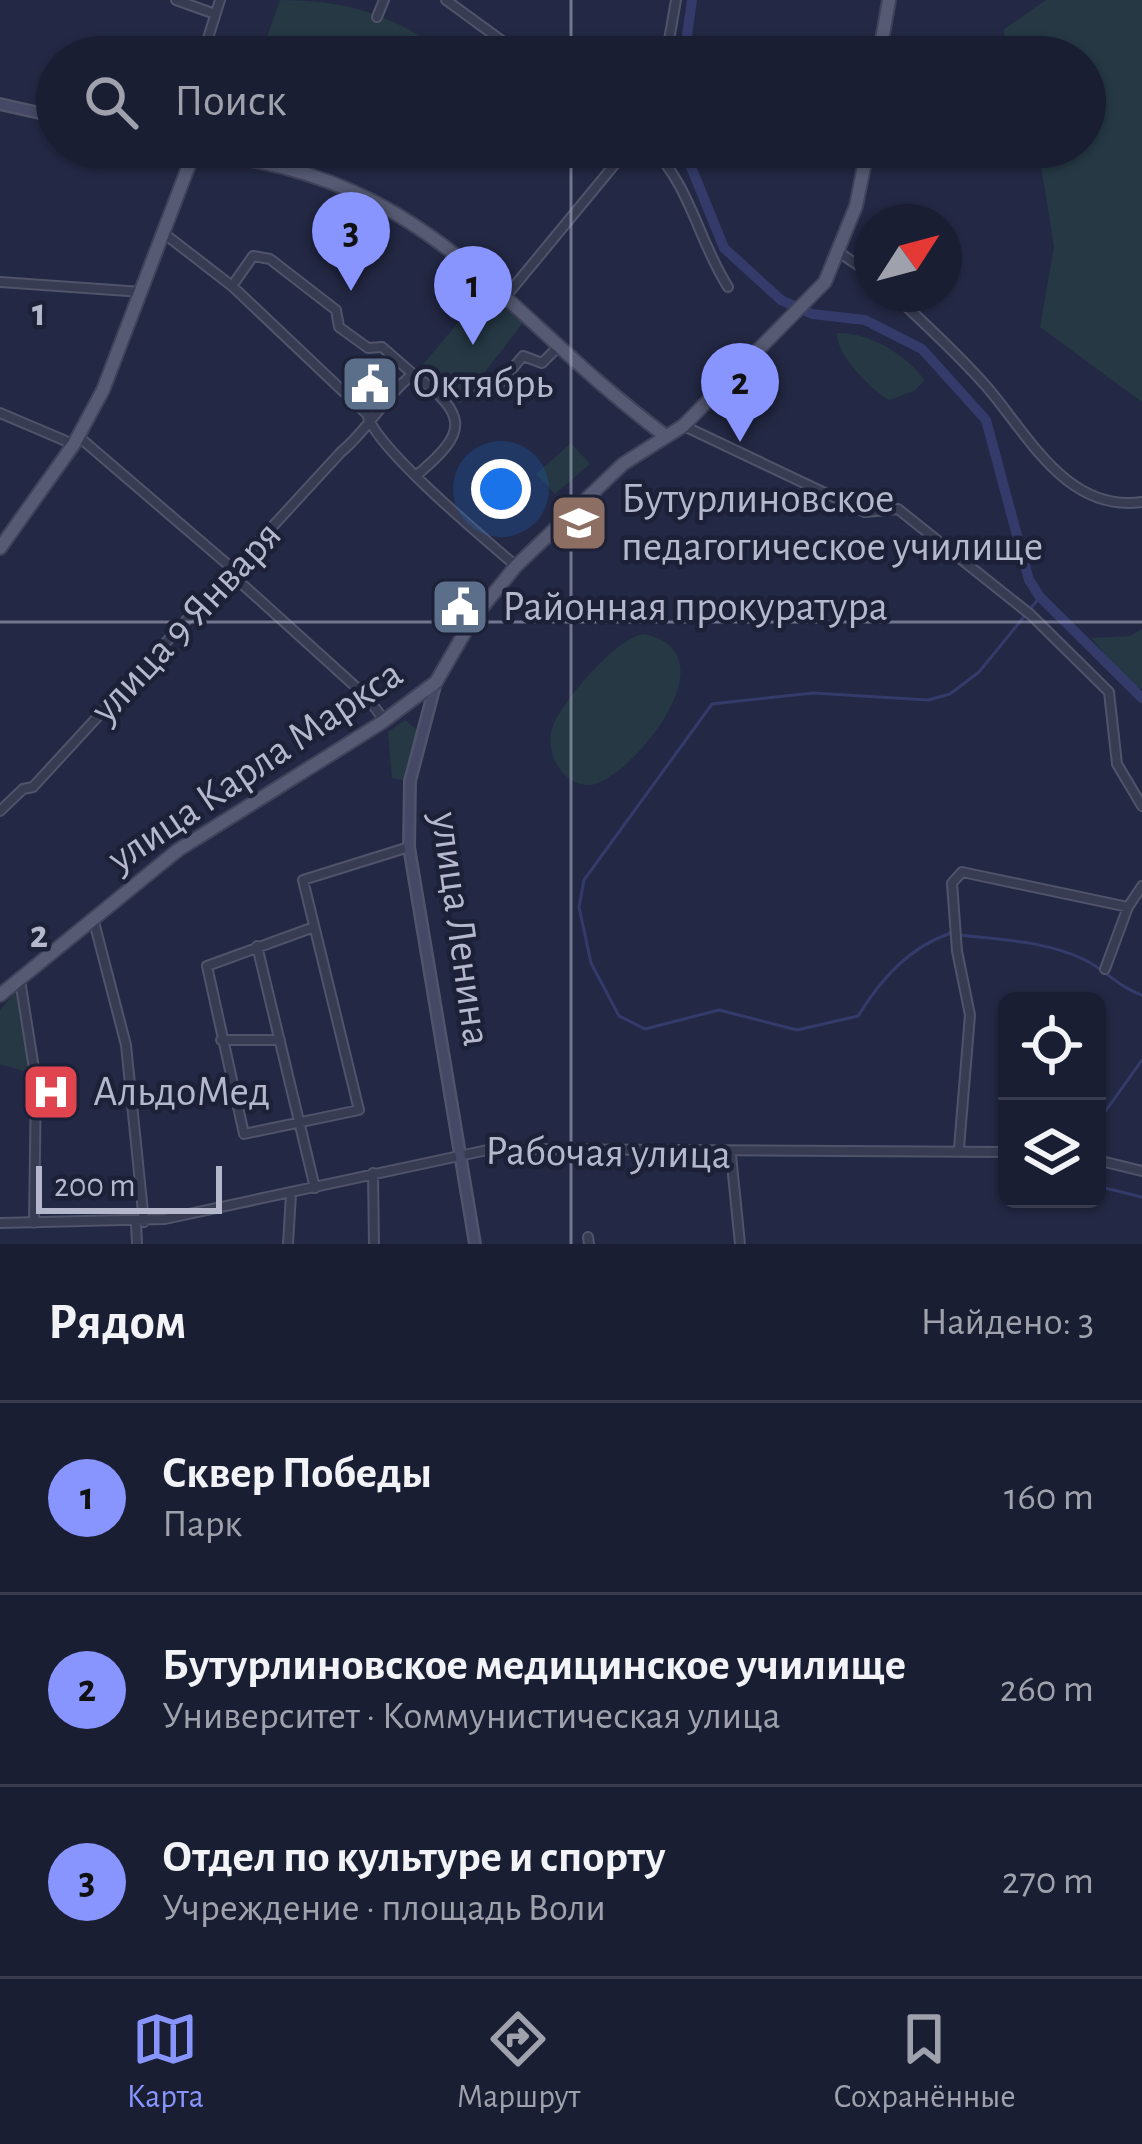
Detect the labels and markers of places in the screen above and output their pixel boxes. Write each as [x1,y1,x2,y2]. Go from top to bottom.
pin: 3 [312,192,390,291]
pin: 1 [434,246,512,345]
pin: 2 [701,343,779,442]
public building icon: Октябрь [339,353,401,415]
place label: Октябрь [412,363,553,405]
place label: Бутурлиновское педагогическое училище [621,478,1043,568]
school or university icon: Бутурлиновское педагогическое училище [548,492,610,554]
public building icon: Районная прокуратура [429,576,491,638]
place label: Районная прокуратура [502,586,888,628]
hospital icon: АльдоМед [20,1061,82,1123]
place label: АльдоМед [93,1071,270,1113]

